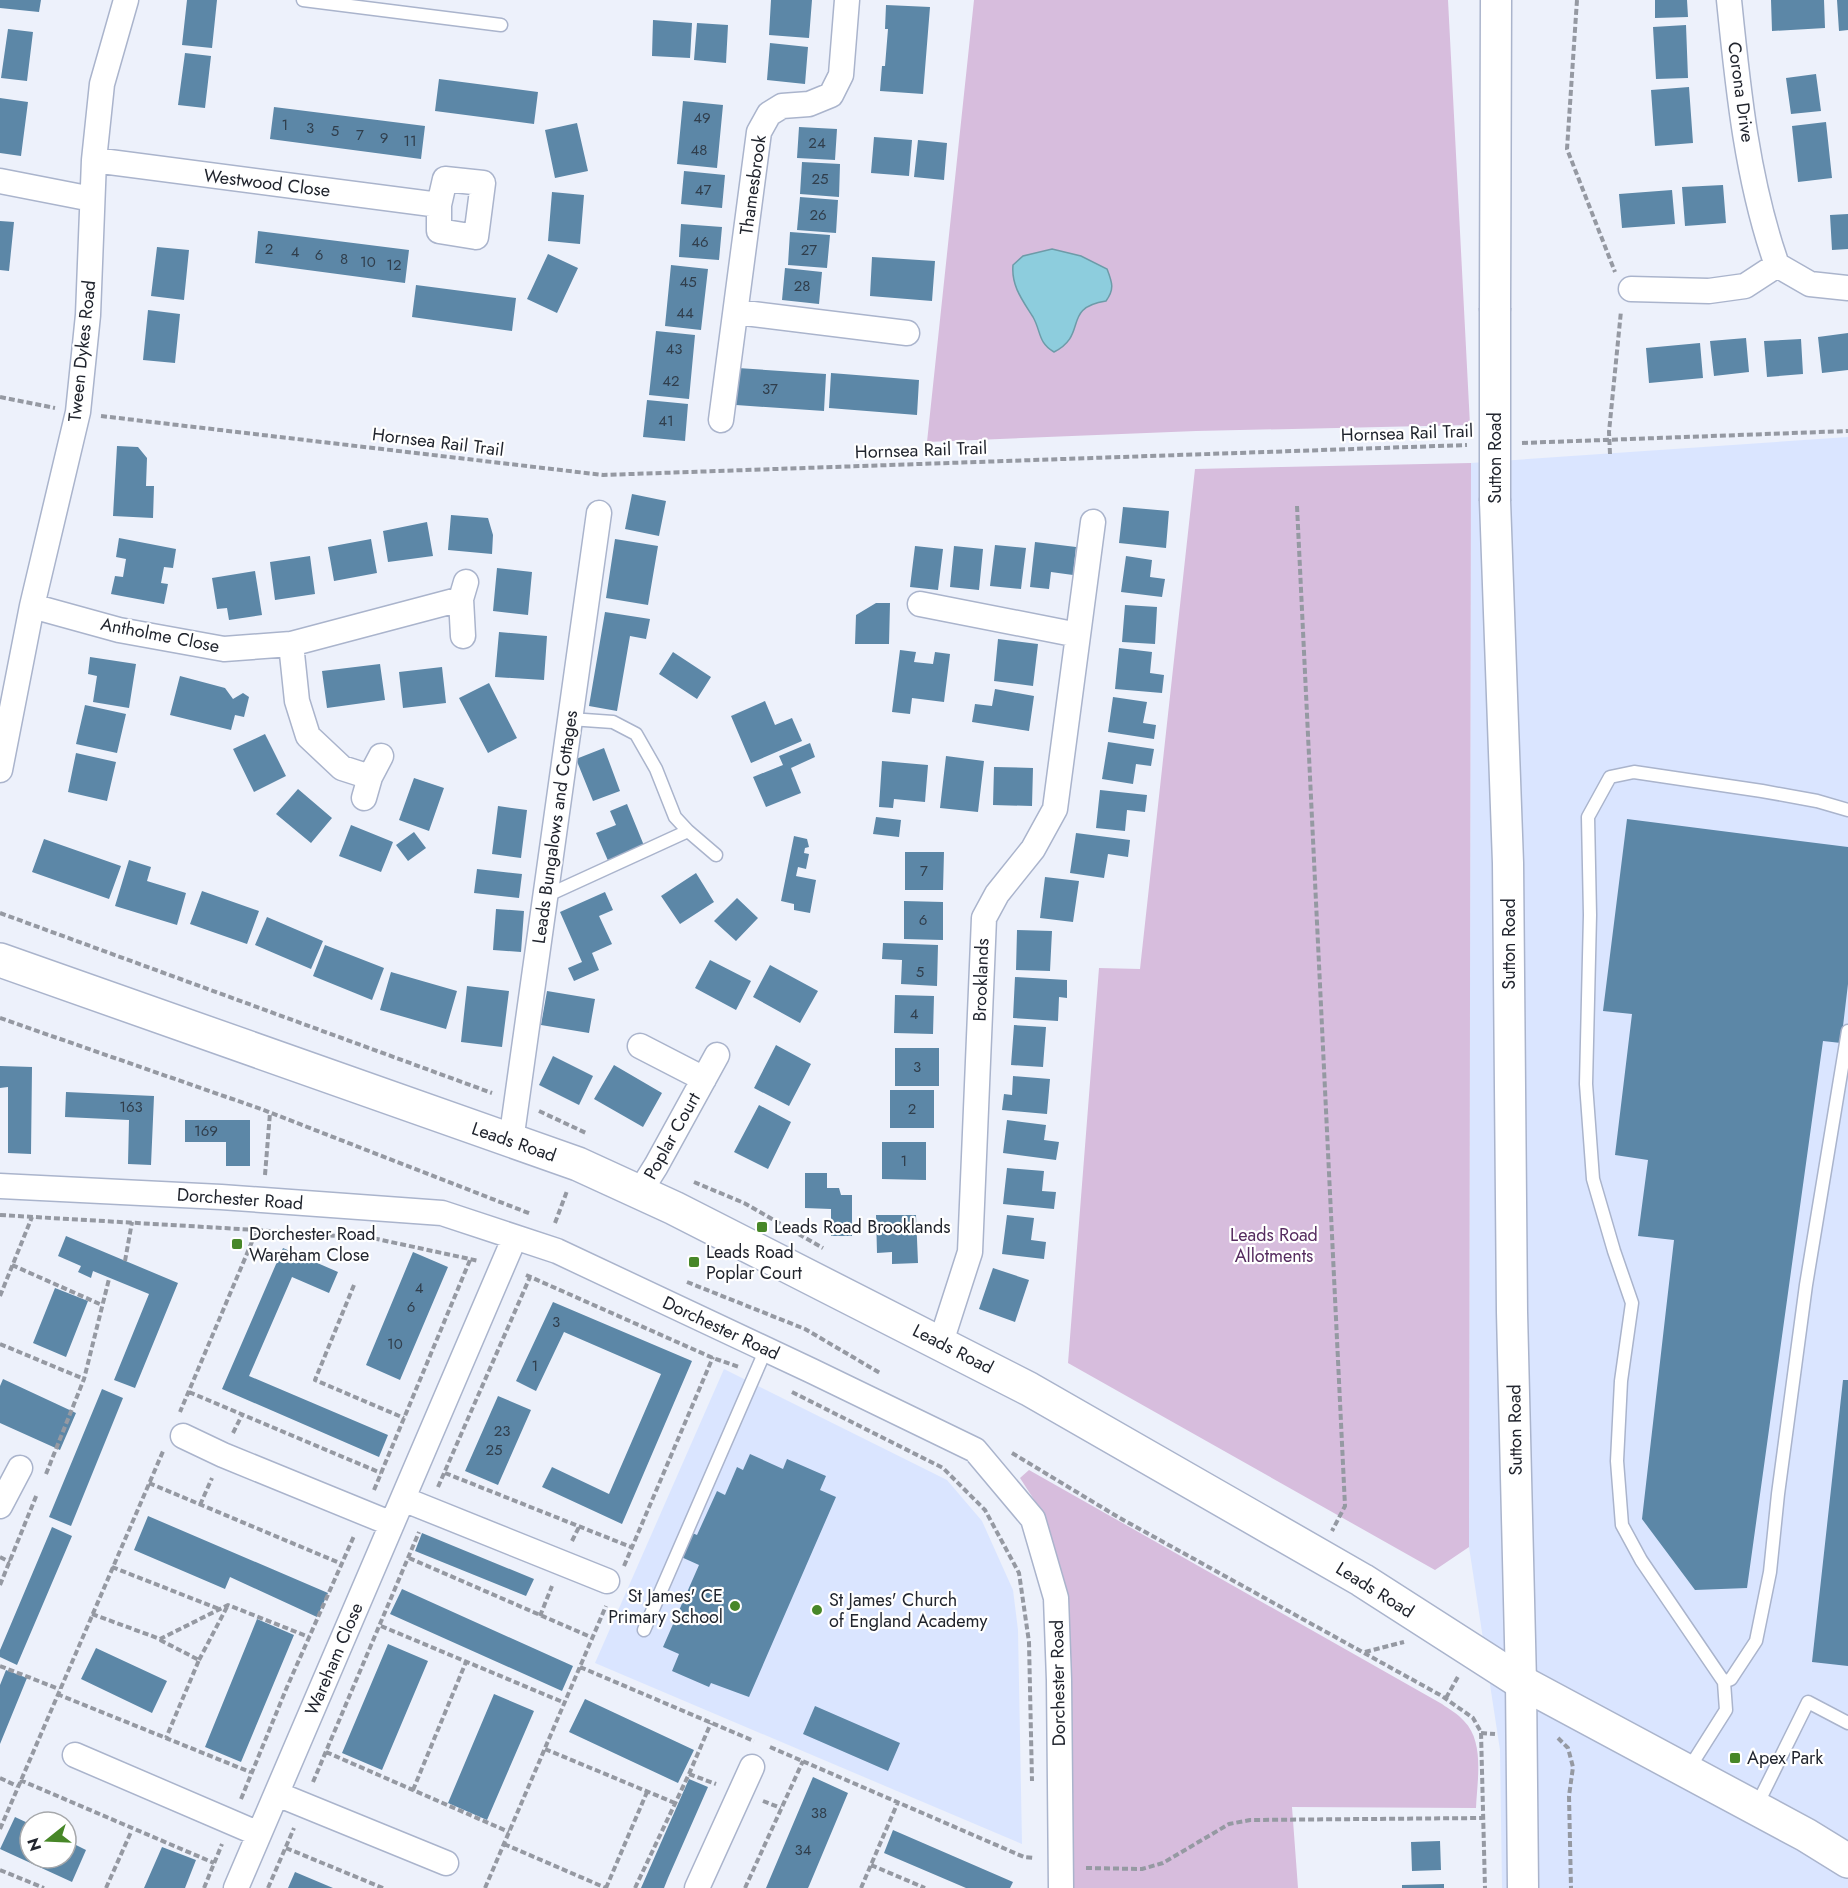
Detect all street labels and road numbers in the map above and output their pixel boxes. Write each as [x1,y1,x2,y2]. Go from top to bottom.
street label: Corona Drive [1721,40,1761,144]
street label: Thamesbrook [733,133,773,237]
street label: Westwood Close [202,162,332,204]
street label: Tween Dykes Road [62,279,102,423]
street label: Sutton Road [1482,412,1508,504]
street label: Hornsea Rail Trail [1340,418,1474,448]
street label: Hornsea Rail Trail [371,421,505,463]
street label: Hornsea Rail Trail [854,435,988,465]
street label: Antholme Close [98,611,222,659]
street label: Leads Bungalows and Cottages [526,709,584,945]
street label: Sutton Road [1496,898,1522,990]
street label: Brooklands [967,938,995,1022]
street label: Poplar Court [637,1087,707,1184]
street label: Leads Road [468,1115,560,1169]
street label: Dorchester Road [176,1182,304,1216]
street label: Dorchester Road [658,1289,784,1367]
street label: Leads Road [908,1317,998,1381]
street label: Sutton Road [1501,1384,1529,1476]
street label: Leads Road [1331,1556,1419,1624]
street label: Wareham Close [299,1599,369,1719]
street label: Dorchester Road [1044,1620,1072,1746]

